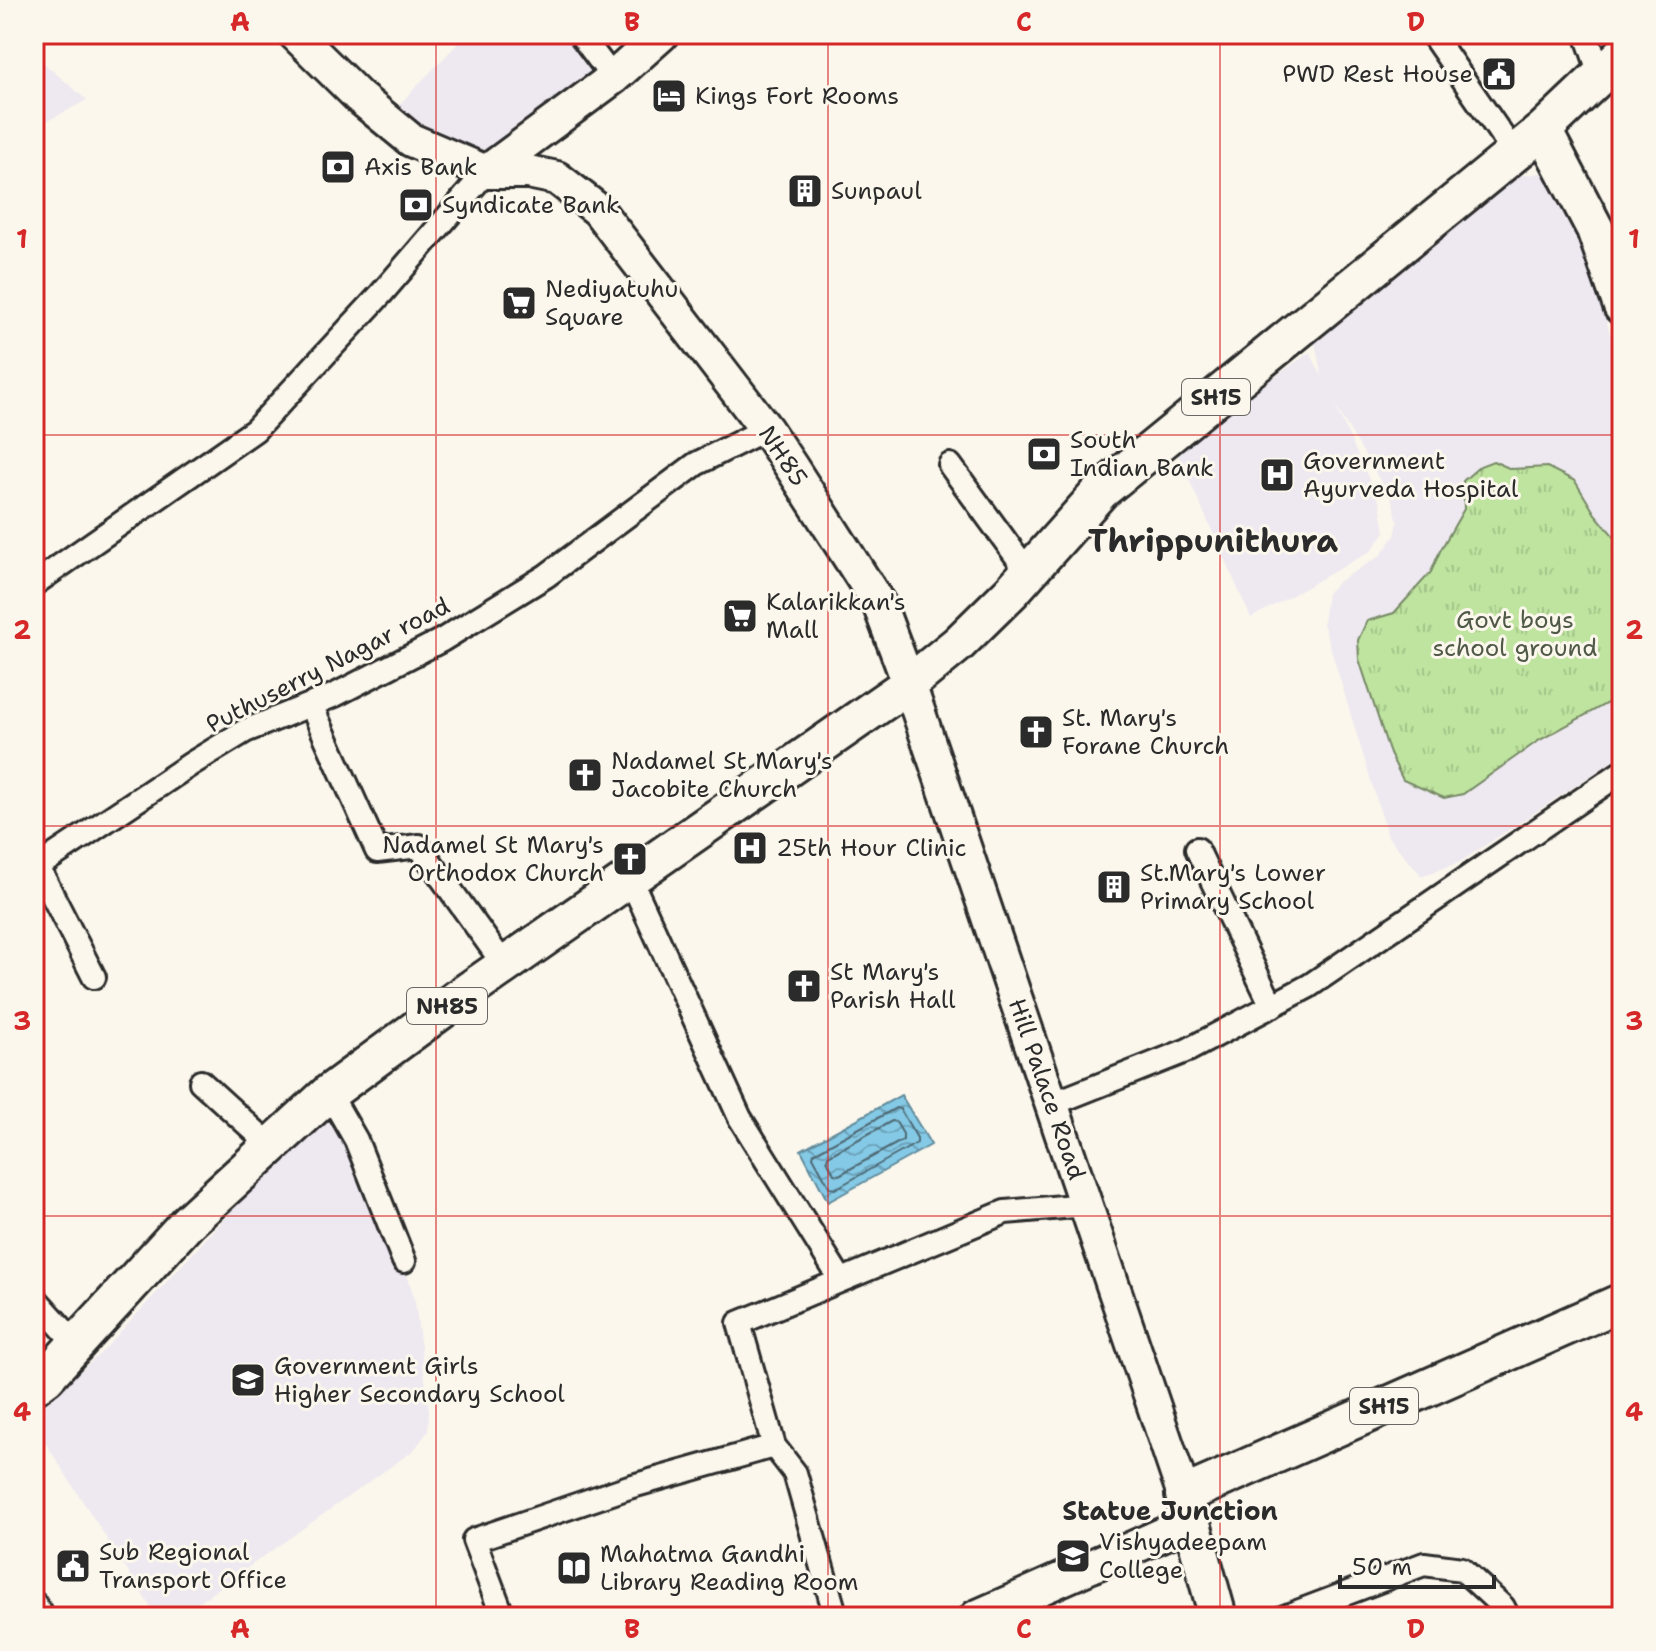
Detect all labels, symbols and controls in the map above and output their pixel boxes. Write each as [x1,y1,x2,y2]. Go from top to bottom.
text: A [230,4,250,39]
text: B [624,4,640,39]
text: C [1016,4,1032,39]
text: D [1407,4,1425,39]
public building icon: PWD Rest House [1480,55,1518,93]
place label: PWD Rest House [1282,58,1473,90]
hotel icon: Kings Fort Rooms [650,77,688,115]
place label: Kings Fort Rooms [695,80,899,112]
bank icon: Axis Bank [319,148,357,186]
place label: Axis Bank [364,151,478,183]
building icon: Sunpaul [786,172,824,210]
place label: Sunpaul [831,175,922,207]
bank icon: Syndicate Bank [397,186,435,224]
place label: Syndicate Bank [442,189,620,221]
text: 1 [16,221,28,256]
text: 1 [1628,221,1640,256]
place label: Nediyatuhu Square [545,273,678,333]
supermarket icon: Nediyatuhu Square [500,284,538,322]
road number: SH15 [1182,379,1250,415]
street label: NH85 [751,419,815,493]
place label: South Indian Bank [1070,424,1214,484]
bank icon: South Indian Bank [1025,435,1063,473]
place label: Government Ayurveda Hospital [1303,445,1519,505]
hospital icon: Government Ayurveda Hospital [1258,456,1296,494]
district label: Thrippunithura [1088,519,1338,562]
place label: Kalarikkan's Mall [766,586,906,646]
street label: Puthuserry Nagar road [201,590,455,740]
supermarket icon: Kalarikkan's Mall [721,597,759,635]
park label: Govt boys school ground [1433,604,1597,664]
text: 2 [13,612,31,647]
text: 2 [1625,612,1643,647]
place label: St. Mary's Forane Church [1062,702,1229,762]
church icon: St. Mary's Forane Church [1017,713,1055,751]
place label: Nadamel St Mary's Jacobite Church [611,745,833,805]
church icon: Nadamel St Mary's Jacobite Church [566,756,604,794]
place label: Nadamel St Mary's Orthodox Church [382,829,604,889]
hospital icon: 25th Hour Clinic [731,829,769,867]
place label: 25th Hour Clinic [776,832,967,864]
church icon: Nadamel St Mary's Orthodox Church [611,840,649,878]
place label: St.Mary's Lower Primary School [1140,857,1326,917]
building icon: St.Mary's Lower Primary School [1095,868,1133,906]
place label: St Mary's Parish Hall [830,956,956,1016]
church icon: St Mary's Parish Hall [785,967,823,1005]
road number: NH85 [407,988,487,1024]
street label: Hill Palace Road [1001,994,1093,1184]
text: 3 [13,1003,31,1038]
text: 3 [1625,1003,1643,1038]
place label: Government Girls Higher Secondary School [274,1350,566,1410]
school or university icon: Government Girls Higher Secondary School [229,1361,267,1399]
road number: SH15 [1350,1388,1418,1424]
text: 4 [13,1394,31,1429]
text: 4 [1625,1394,1643,1429]
district label: Statue Junction [1062,1493,1278,1528]
place label: Vishyadeepam College [1099,1526,1267,1586]
place label: Sub Regional Transport Office [99,1536,287,1596]
school or university icon: Vishyadeepam College [1054,1537,1092,1575]
place label: Mahatma Gandhi Library Reading Room [600,1538,859,1598]
scale bar [1340,1539,1494,1589]
public building icon: Sub Regional Transport Office [54,1547,92,1585]
library icon: Mahatma Gandhi Library Reading Room [555,1549,593,1587]
text: 50 m [1352,1551,1412,1583]
text: A [230,1611,250,1646]
text: B [624,1611,640,1646]
text: C [1016,1611,1032,1646]
text: D [1407,1611,1425,1646]

